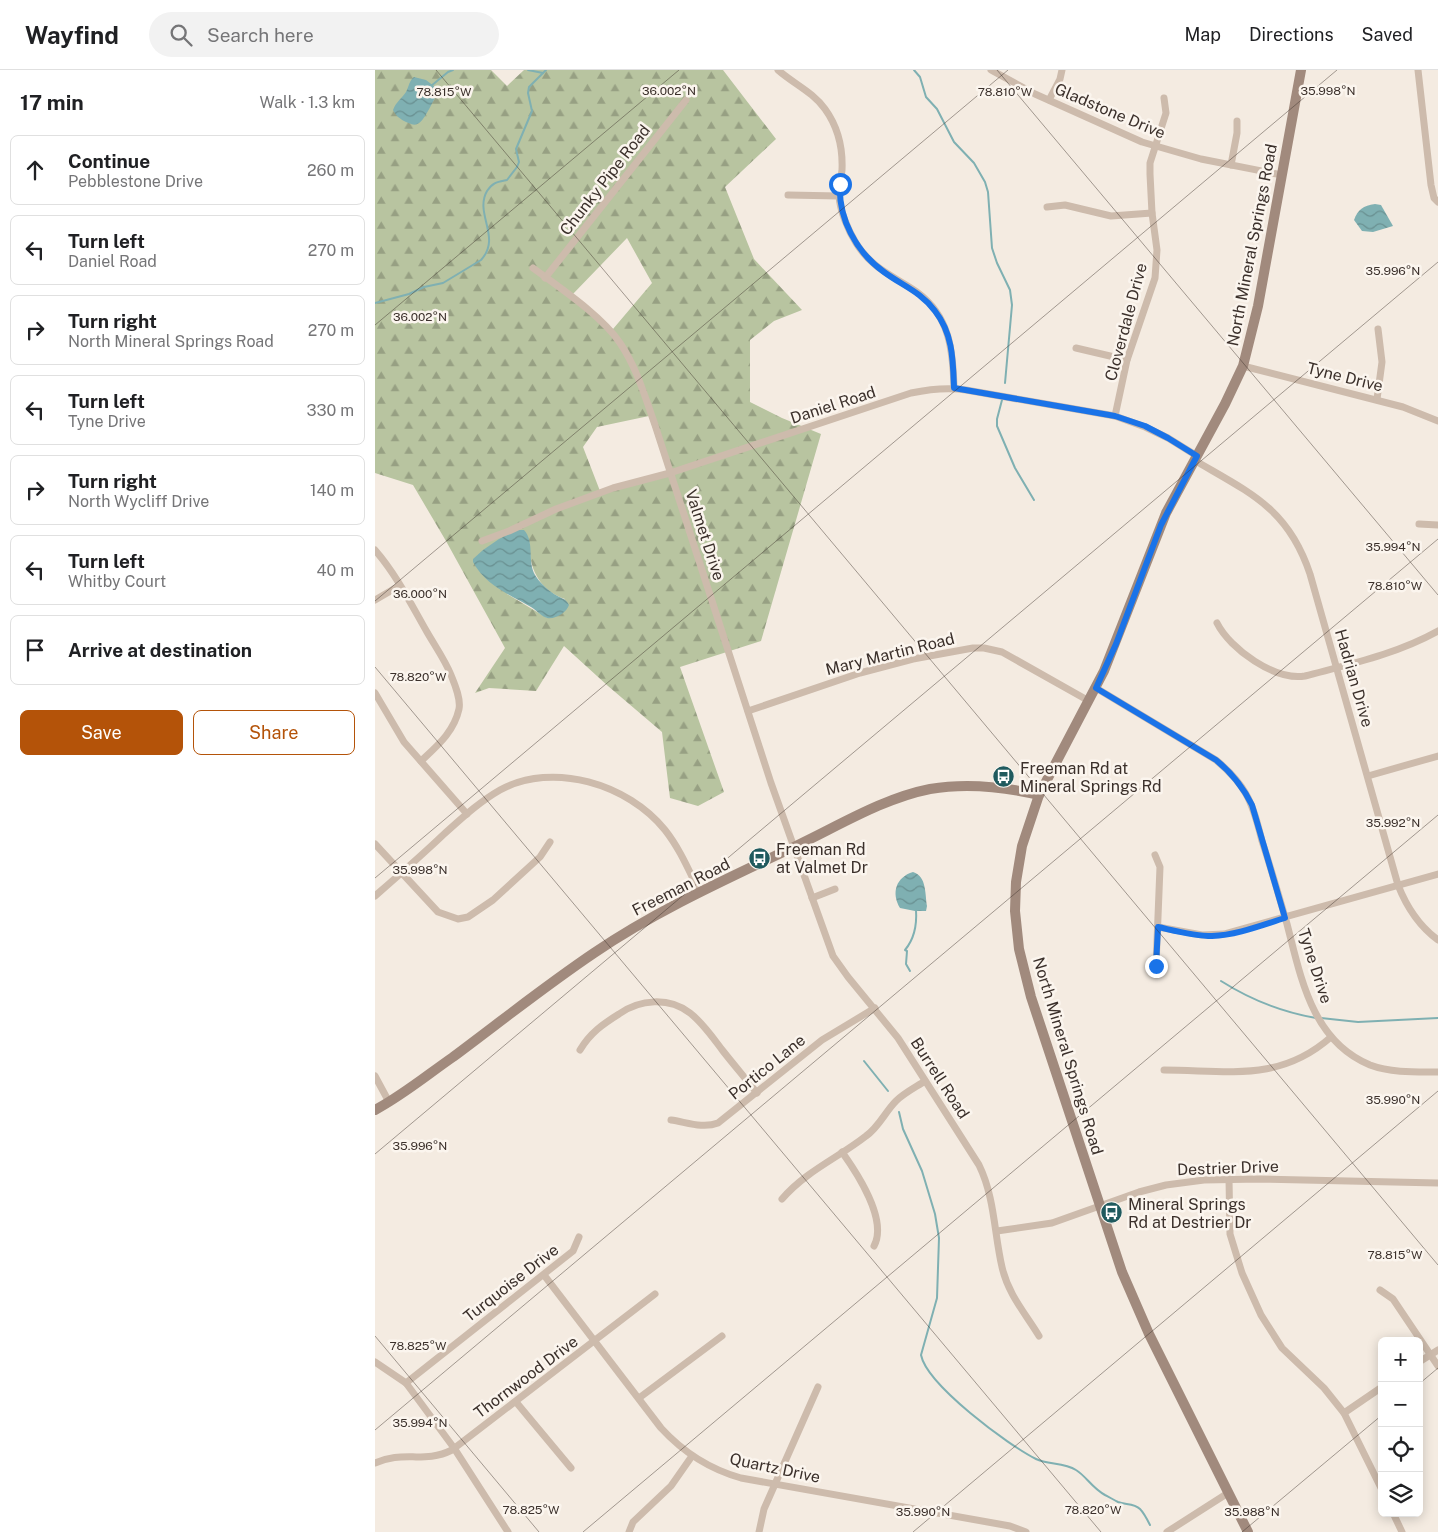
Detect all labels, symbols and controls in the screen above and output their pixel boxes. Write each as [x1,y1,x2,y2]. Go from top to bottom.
search box [149,12,499,57]
text: Wayfind [25,21,119,49]
icon: search [167,21,195,49]
text: Search here [207,24,314,46]
text: Map [1184,24,1221,45]
text: Directions [1249,24,1334,45]
text: Saved [1362,24,1413,45]
street label: Gladstone Drive [1052,79,1168,143]
text: 36.002°N [642,84,696,98]
text: 35.998°N [1300,84,1356,98]
text: 78.815°W [417,85,472,99]
text: 78.810°W [978,85,1033,99]
text: 17 min [20,90,84,115]
text: Walk · 1.3 km [260,93,355,112]
street label: Chunky Pipe Road [556,121,654,239]
street label: North Mineral Springs Road [1223,142,1281,348]
text: Continue [68,150,150,172]
icon: ahead [21,156,49,184]
text: 260 m [307,161,354,180]
text: Pebblestone Drive [68,172,203,191]
route start [829,173,852,196]
text: Turn left [68,230,145,252]
icon: left [21,236,49,264]
text: 270 m [308,241,354,260]
text: Daniel Road [68,252,157,271]
street label: Cloverdale Drive [1101,261,1151,383]
text: 35.996°N [1366,264,1420,278]
text: Turn right [68,310,157,332]
text: 36.002°N [393,310,447,324]
icon: right [21,316,49,344]
text: 270 m [308,321,354,340]
text: North Mineral Springs Road [68,332,274,351]
street label: Tyne Drive [1305,358,1385,396]
street label: Daniel Road [788,382,878,428]
text: Turn left [68,390,145,412]
icon: left [21,396,49,424]
text: 330 m [307,401,354,420]
text: Tyne Drive [68,412,146,431]
text: Turn right [68,470,157,492]
icon: right [21,476,49,504]
text: 140 m [310,481,354,500]
street label: Valmet Drive [681,487,729,583]
text: North Wycliff Drive [68,492,209,511]
text: 35.994°N [1366,540,1420,554]
text: Turn left [68,550,145,572]
icon: left [21,556,49,584]
text: 40 m [316,561,354,580]
text: Whitby Court [68,572,166,591]
text: 78.810°W [1368,579,1423,593]
text: 36.000°N [393,587,447,601]
street label: Hadrian Drive [1331,627,1377,729]
street label: Mary Martin Road [824,629,956,679]
icon: arrive [21,636,49,664]
text: Arrive at destination [68,639,252,661]
text: 78.820°W [390,670,447,684]
button: Save [20,710,183,755]
button: Share [193,710,355,755]
place label: Freeman Rd at Mineral Springs Rd [1020,759,1162,796]
bus stop icon: Freeman Rd at Mineral Springs Rd [992,765,1016,789]
text: 35.992°N [1366,816,1420,830]
place label: Freeman Rd at Valmet Dr [776,840,868,877]
bus stop icon: Freeman Rd at Valmet Dr [748,846,772,870]
street label: Freeman Road [629,854,733,920]
text: 35.998°N [392,863,448,877]
street label: Tyne Drive [1294,926,1336,1006]
street label: North Mineral Springs Road [1029,955,1107,1157]
route end [1145,955,1168,978]
street label: Portico Lane [725,1030,809,1104]
street label: Burrell Road [907,1034,973,1122]
text: 35.990°N [1366,1093,1420,1107]
text: 35.996°N [393,1139,447,1153]
street label: Destrier Drive [1177,1157,1279,1179]
place label: Mineral Springs Rd at Destrier Dr [1128,1195,1252,1232]
bus stop icon: Mineral Springs Rd at Destrier Dr [1100,1201,1124,1225]
street label: Turquoise Drive [460,1240,562,1326]
text: 78.815°W [1368,1248,1423,1262]
street label: Thornwood Drive [470,1332,582,1422]
map controls [1378,1337,1423,1517]
button: + [1378,1337,1423,1382]
text: 78.825°W [389,1339,447,1353]
button: − [1378,1382,1423,1427]
text: 35.994°N [393,1416,447,1430]
button: locate [1378,1427,1423,1472]
street label: Quartz Drive [728,1449,822,1487]
button: layers [1378,1472,1423,1517]
text: 78.825°W [502,1503,560,1517]
text: 78.820°W [1065,1503,1122,1517]
text: 35.990°N [896,1505,950,1519]
text: 35.988°N [1224,1505,1280,1519]

